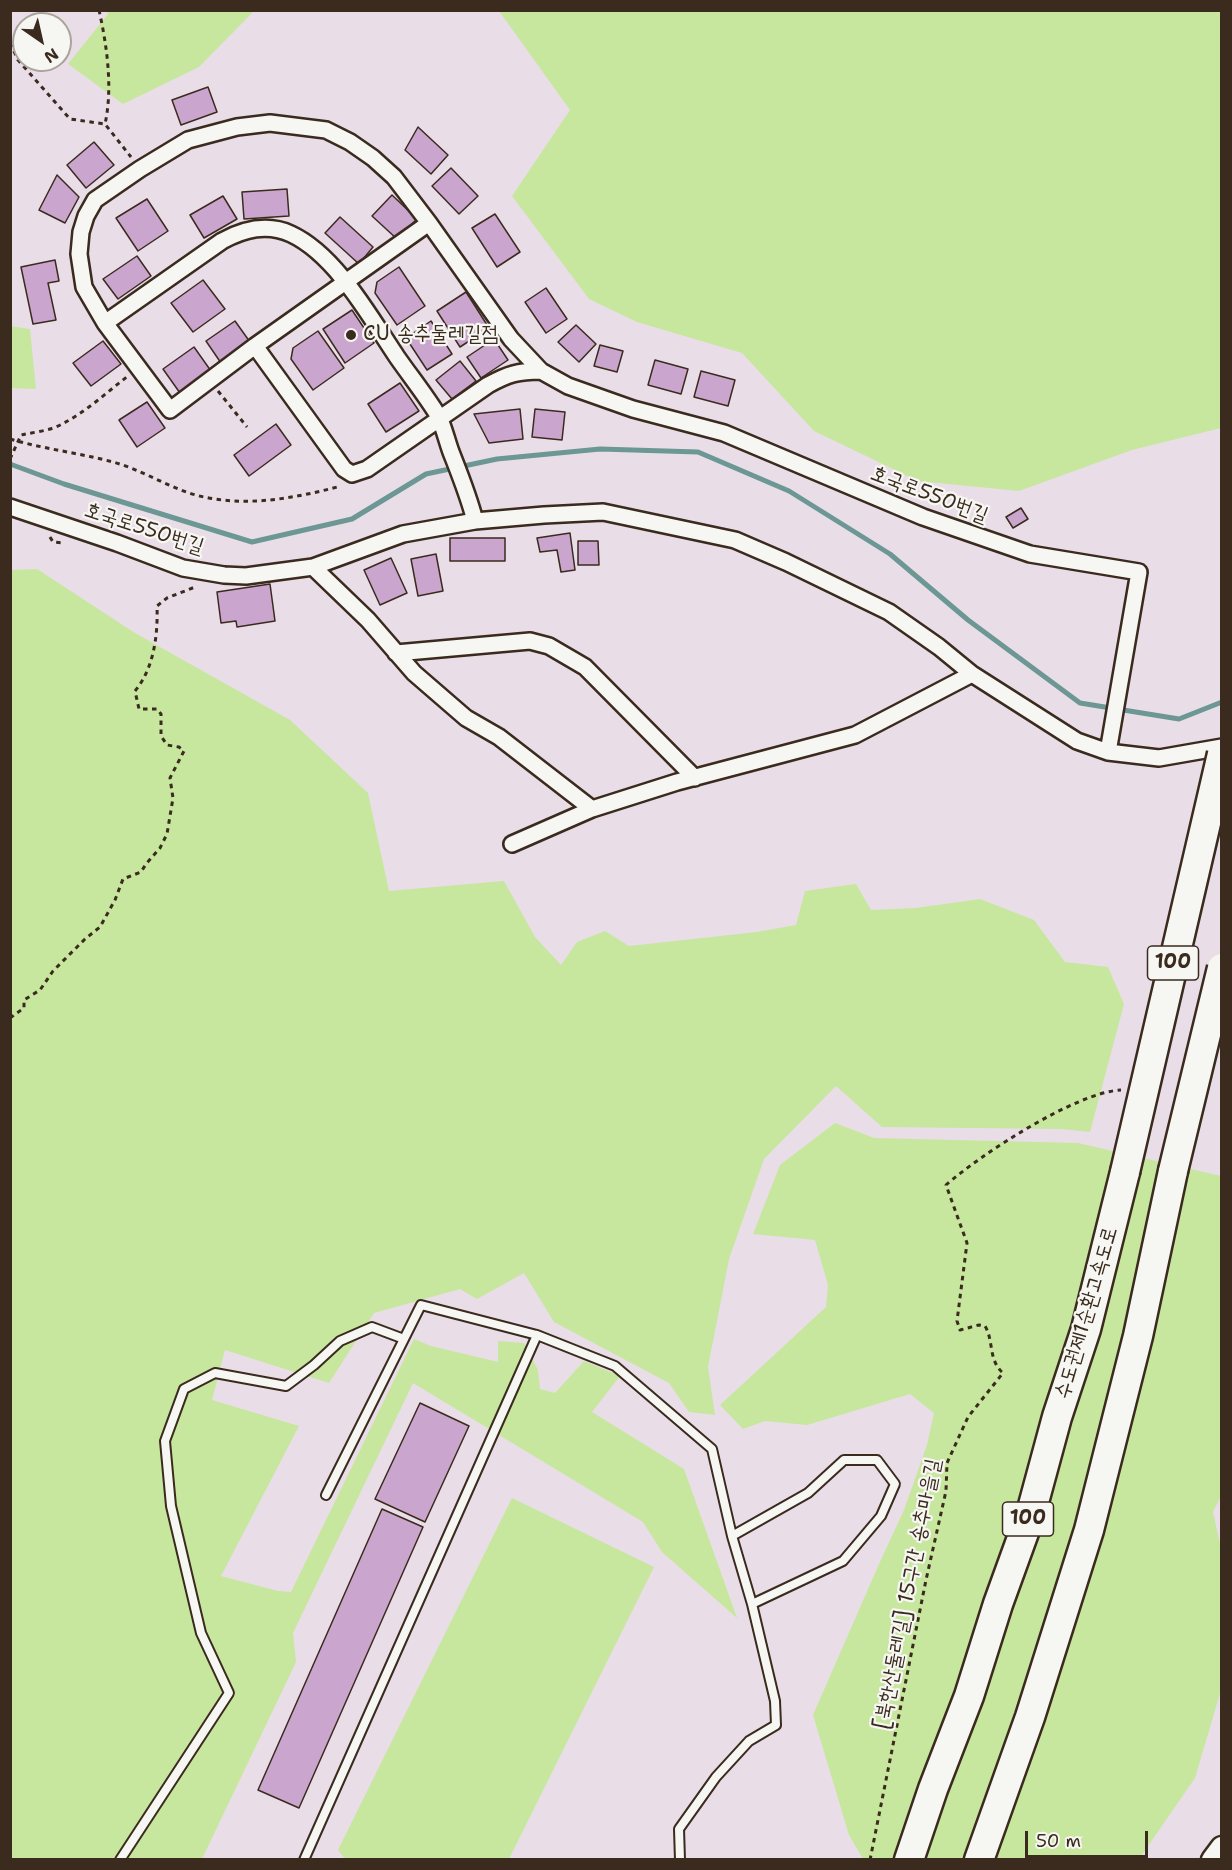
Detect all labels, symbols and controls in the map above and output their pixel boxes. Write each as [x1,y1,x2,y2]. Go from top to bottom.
north arrow [12,12,72,72]
text: N [40,43,62,68]
place label: CU 송추둘레길점 [363,322,498,348]
marker: CU 송추둘레길점 [344,328,358,342]
street label: 호국로550번길 [867,461,991,529]
street label: 호국로550번길 [81,498,207,560]
road number: 100 [1148,946,1198,980]
street label: 수도권제1순환고속도로 [1050,1224,1124,1402]
street label: [북한산둘레길] 15구간 송추마을길 [869,1457,947,1731]
road number: 100 [1002,1502,1054,1536]
scale bar [1028,1819,1151,1857]
text: 50 m [1036,1829,1081,1853]

